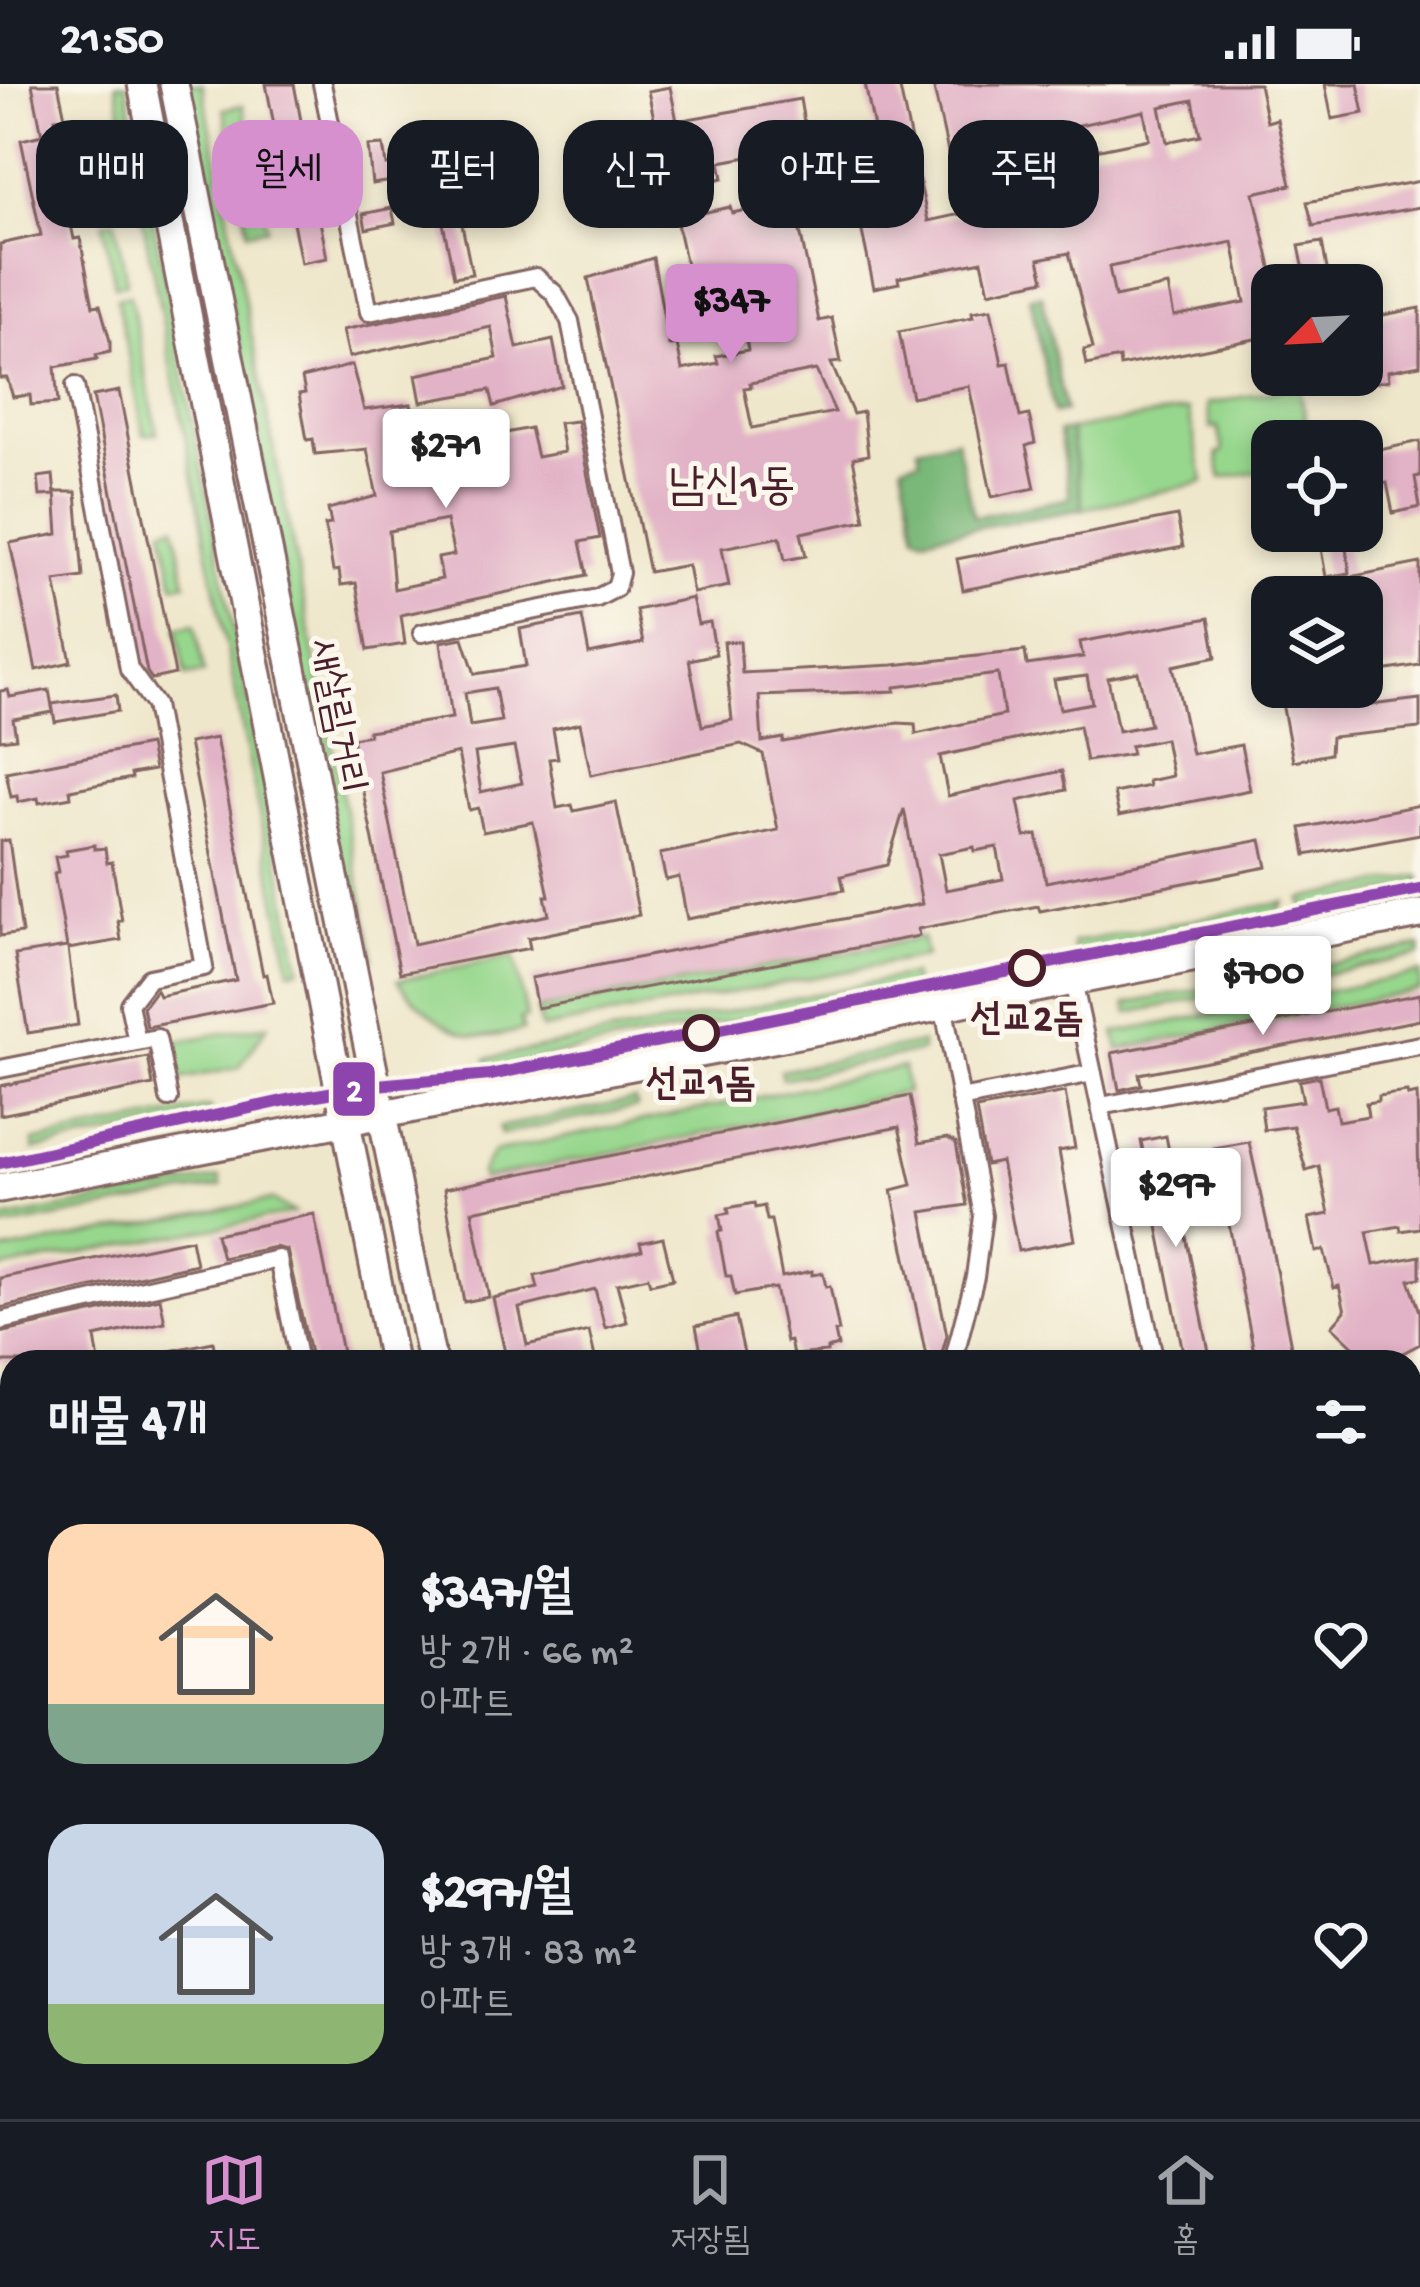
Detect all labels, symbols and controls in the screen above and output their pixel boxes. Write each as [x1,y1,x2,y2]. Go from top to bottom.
text: 21:50 [60,16,164,69]
chip: 매매 [36,120,188,228]
chip: 월세 [212,120,363,228]
chip: 필터 [387,120,539,228]
chip: 신규 [563,120,714,228]
chip: 아파트 [738,120,924,228]
chip: 주택 [948,120,1099,228]
pin: $347 [660,264,802,366]
north arrow [1251,264,1383,396]
map controls [1251,264,1383,708]
text: $347 [693,280,769,326]
pin: $271 [375,409,517,511]
button: locate [1251,420,1383,552]
text: $271 [410,425,482,471]
district label: 남신1동 [669,463,795,516]
button: layers [1251,576,1383,708]
street label: 새살림거리 [297,635,372,798]
pin: $700 [1192,936,1334,1038]
marker: 선교2돔 [1010,951,1044,985]
text: $700 [1222,952,1304,998]
place label: 선교2돔 [970,999,1084,1045]
marker: 선교1돔 [684,1016,718,1050]
line badge: 2 [331,1060,377,1118]
place label: 선교1돔 [646,1064,756,1110]
text: 2 [346,1075,362,1113]
pin: $297 [1105,1148,1247,1250]
text: $297 [1138,1164,1214,1210]
icon: filters [1308,1389,1374,1455]
text: 매물 4개 [48,1396,207,1456]
text: $347/월 [420,1566,573,1626]
icon: home [144,1572,288,1716]
icon: heart [1308,1611,1374,1677]
text: 방 2개 · 66 m² [420,1632,634,1678]
text: 아파트 [420,1684,514,1730]
text: $297/월 [420,1866,573,1926]
icon: home [144,1872,288,2016]
icon: heart [1308,1911,1374,1977]
text: 방 3개 · 83 m² [420,1932,637,1978]
text: 아파트 [420,1984,514,2030]
tab: 지도 [201,2147,267,2262]
tab: 저장됨 [670,2147,750,2262]
tab: 홈 [1153,2147,1219,2262]

